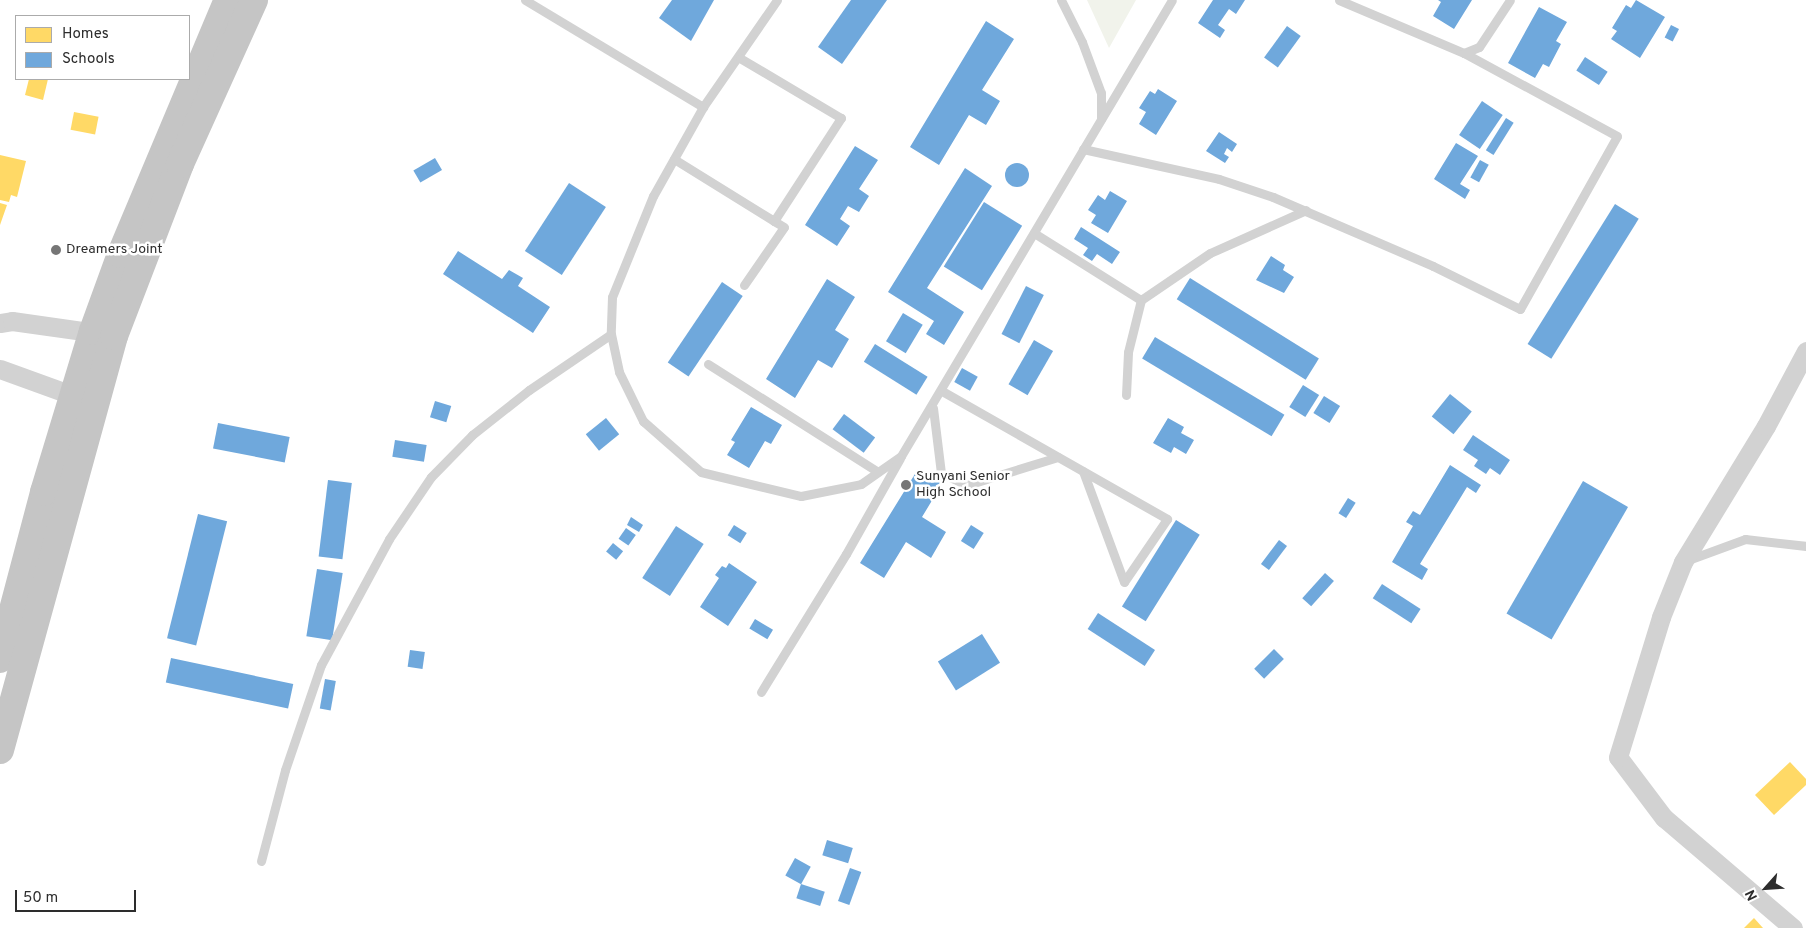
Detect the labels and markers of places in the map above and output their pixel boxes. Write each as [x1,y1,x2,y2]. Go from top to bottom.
place label: Dreamers Joint [66,242,163,258]
marker: Dreamers Joint [50,244,62,256]
place label: Sunyani Senior High School [916,469,1010,502]
marker: Sunyani Senior High School [900,479,912,491]

